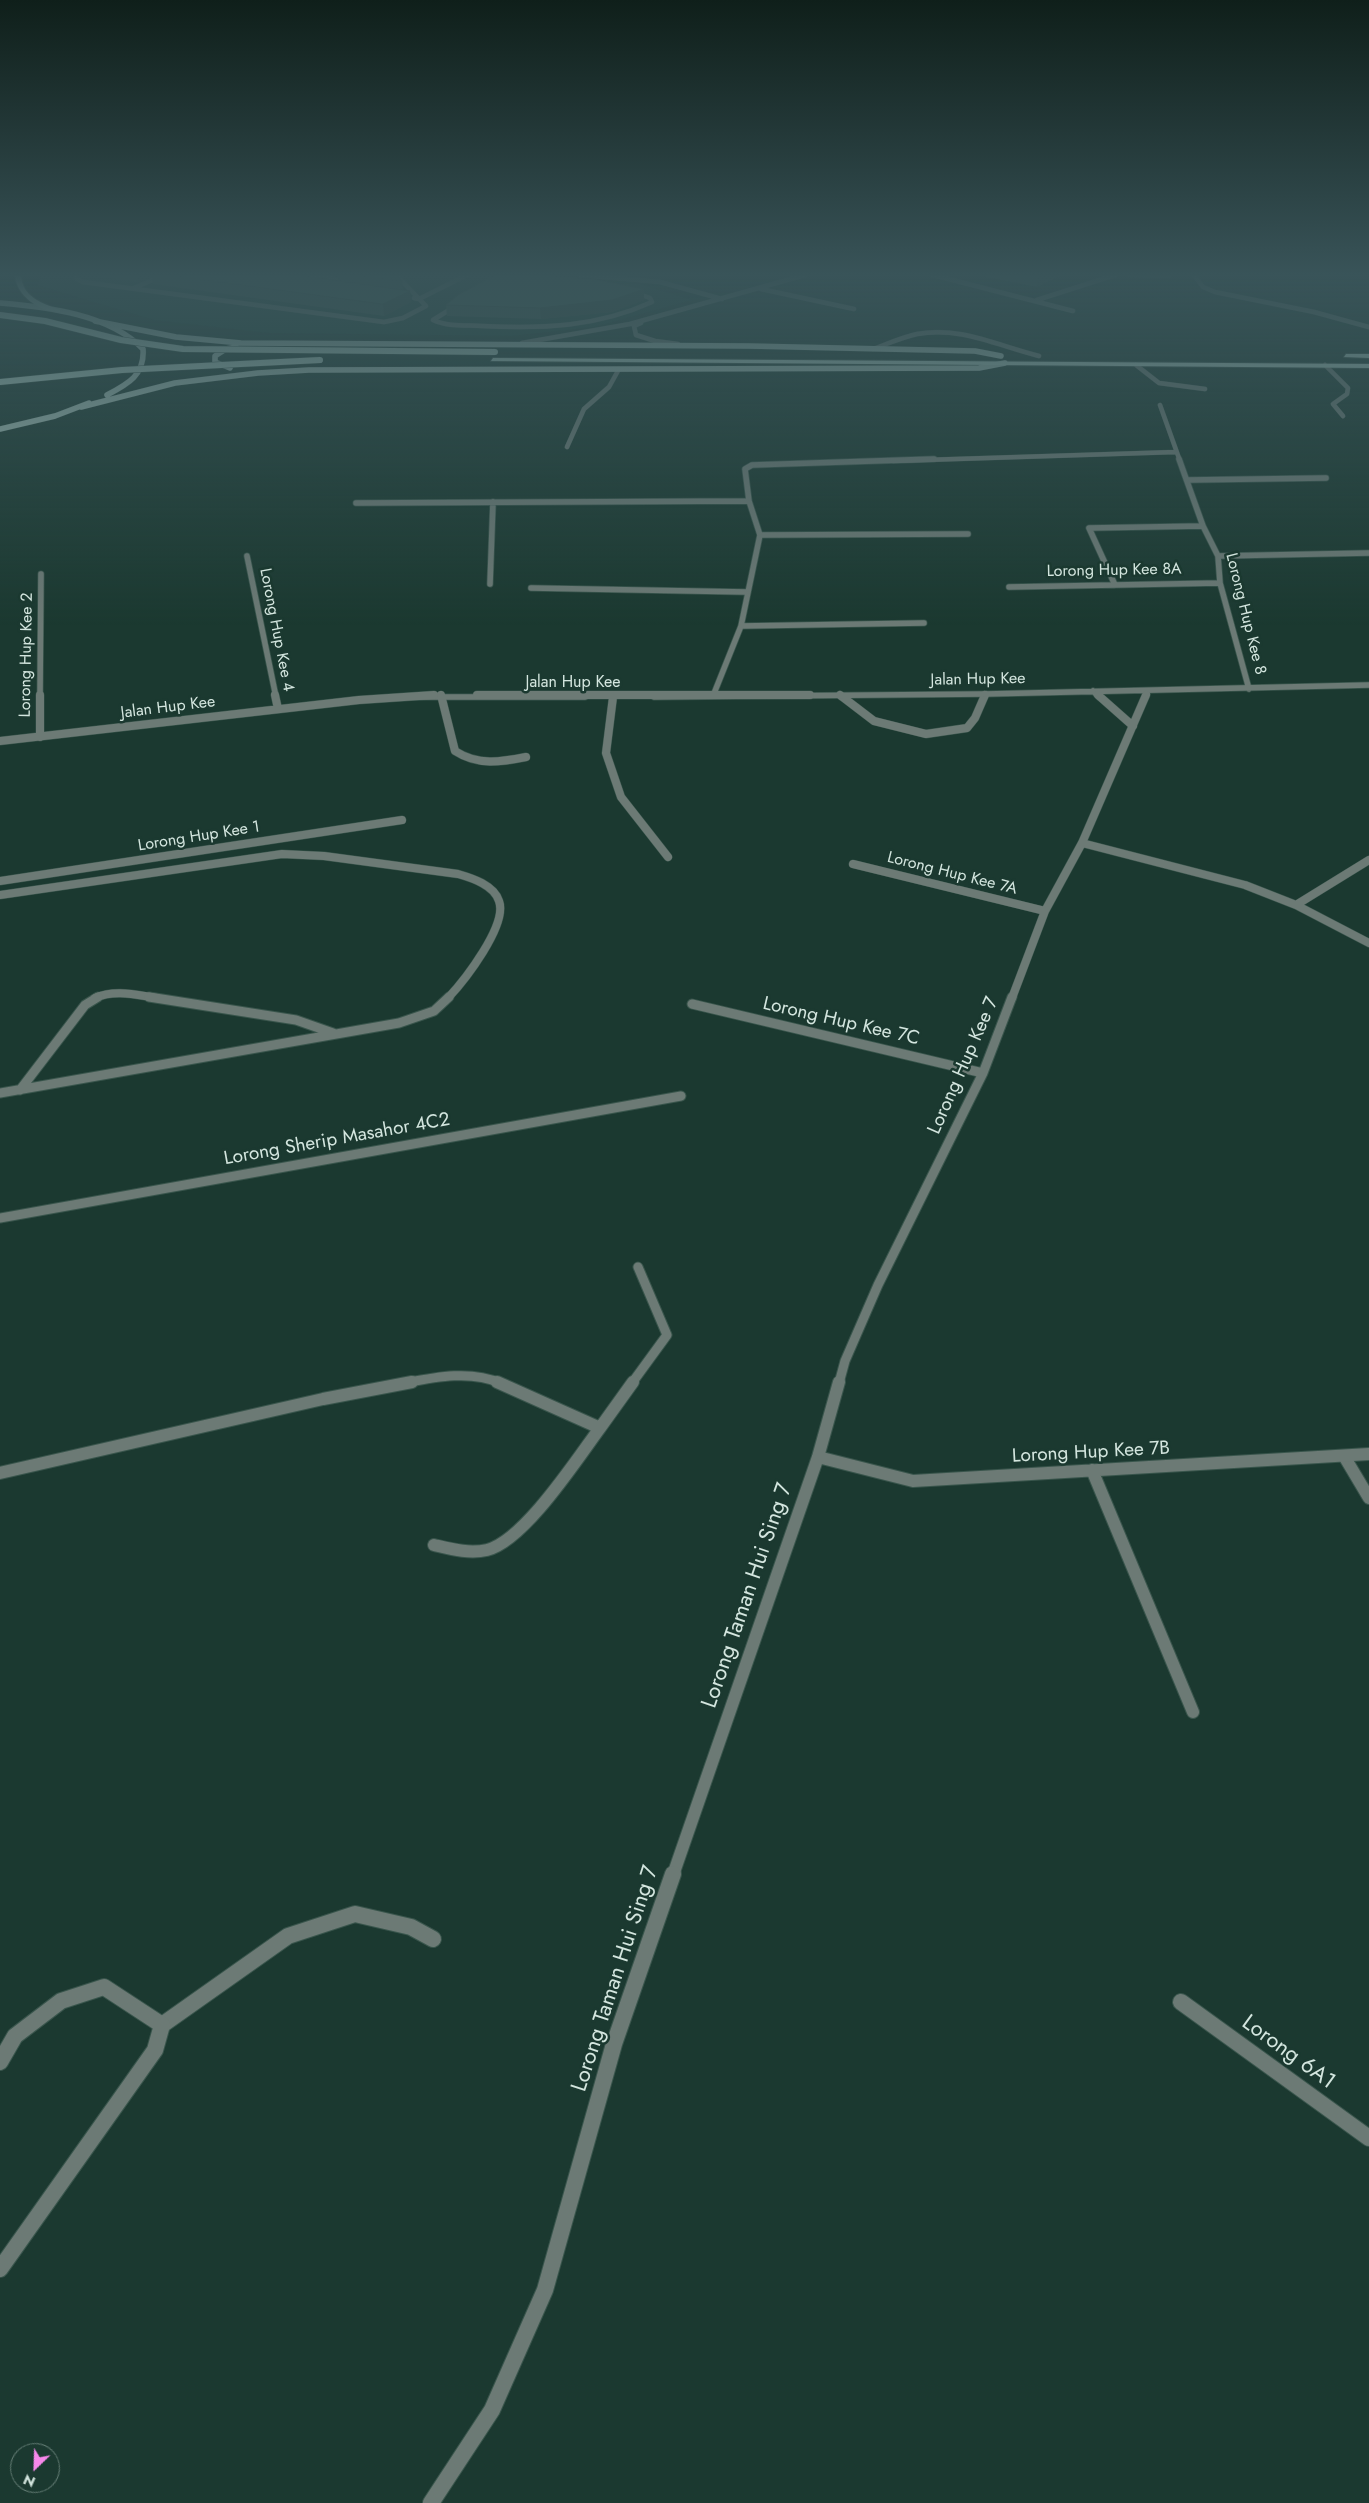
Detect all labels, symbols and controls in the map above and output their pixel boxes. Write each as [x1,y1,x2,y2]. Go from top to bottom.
street label: Lorong Hup Kee 8 [1221,551,1269,677]
street label: Lorong Hup Kee 8A [1046,560,1182,582]
street label: Lorong Hup Kee 4 [255,567,297,693]
street label: Lorong Hup Kee 2 [16,592,38,718]
street label: Jalan Hup Kee [930,670,1026,690]
street label: Jalan Hup Kee [526,673,620,693]
street label: Jalan Hup Kee [120,693,216,723]
street label: Lorong Hup Kee 1 [137,818,261,856]
street label: Lorong Hup Kee 7A [885,849,1019,899]
street label: Lorong Hup Kee 7C [760,993,922,1051]
street label: Lorong Hup Kee 7 [924,994,1004,1138]
street label: Lorong Sherip Masahor 4C2 [222,1109,452,1171]
street label: Lorong Hup Kee 7B [1011,1437,1171,1469]
street label: Lorong Taman Hui Sing 7 [697,1480,799,1712]
street label: Lorong Taman Hui Sing 7 [567,1863,665,2095]
street label: Lorong 6A1 [1236,2010,1340,2096]
north arrow [10,2443,60,2493]
text: N [20,2469,38,2492]

